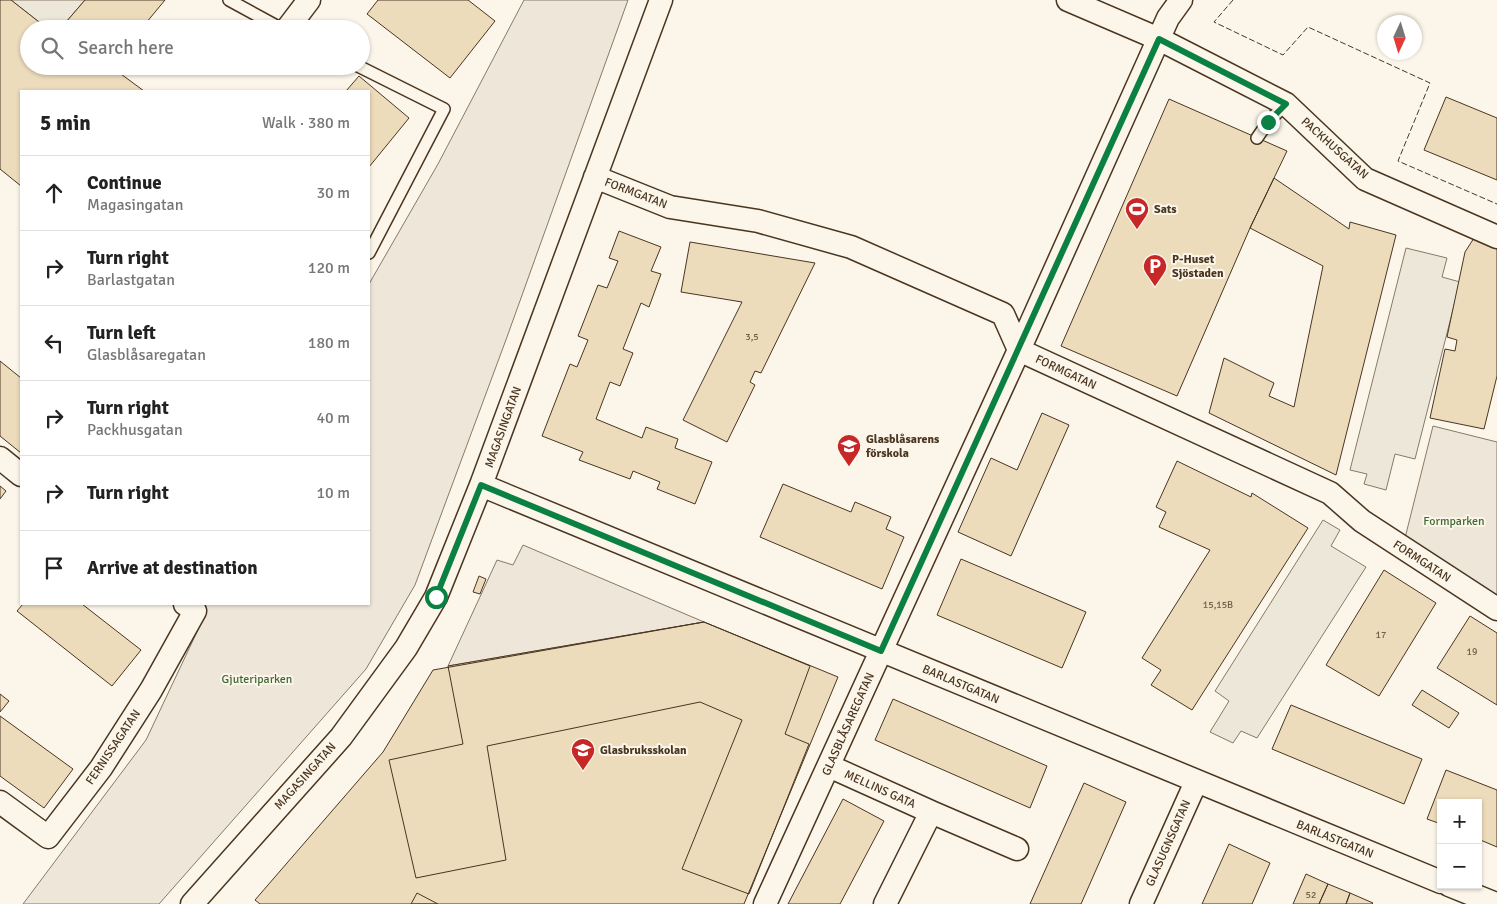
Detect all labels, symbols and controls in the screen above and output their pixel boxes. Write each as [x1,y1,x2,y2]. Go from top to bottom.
north arrow [1377,15,1422,60]
search box [20,20,370,75]
icon: search [38,34,66,62]
text: Search here [78,36,174,60]
text: 5 min [40,110,91,136]
route end [1257,111,1280,134]
text: Walk · 380 m [262,113,350,133]
street label: PACKHUSGATAN [1298,114,1371,183]
text: Continue [87,171,162,195]
street label: FORMGATAN [602,175,669,212]
icon: ahead [40,179,68,207]
text: 30 m [316,183,350,203]
text: Magasingatan [87,195,183,215]
sports icon: Sats [1124,196,1150,230]
place label: Sats [1154,202,1177,217]
text: Turn right [87,246,169,270]
place label: P-Huset Sjöstaden [1172,252,1224,281]
parking icon: P-Huset Sjöstaden [1142,253,1168,287]
icon: right [40,254,68,282]
text: 120 m [308,258,350,278]
text: Barlastgatan [87,270,175,290]
text: Turn left [87,321,156,345]
icon: left [40,329,68,357]
house number: 3,5 [745,331,759,343]
text: 180 m [308,333,350,353]
text: Glasblåsaregatan [87,345,206,365]
street label: FORMGATAN [1033,352,1099,393]
street label: MAGASINGATAN [482,385,525,470]
text: Turn right [87,396,169,420]
icon: right [40,404,68,432]
text: 40 m [316,408,350,428]
text: Packhusgatan [87,420,183,440]
place label: Glasblåsarens förskola [865,432,940,461]
school or university icon: Glasblåsarens förskola [836,433,862,467]
icon: right [40,479,68,507]
text: Turn right [87,481,169,505]
text: 10 m [316,483,350,503]
park label: Formparken [1423,514,1485,529]
street label: FORMGATAN [1390,537,1453,586]
icon: arrive [40,554,68,582]
text: Arrive at destination [87,556,258,580]
route start [425,586,448,609]
house number: 15,15B [1203,599,1233,611]
house number: 17 [1376,629,1386,641]
house number: 19 [1467,646,1477,658]
street label: BARLASTGATAN [920,661,1002,707]
street label: GLASBLÅSAREGATAN [819,670,878,778]
park label: Gjuteriparken [222,672,292,687]
street label: FERNISSAGATAN [83,707,144,788]
school or university icon: Glasbruksskolan [570,737,596,771]
street label: MAGASINGATAN [271,740,339,813]
place label: Glasbruksskolan [600,743,687,758]
street label: MELLINS GATA [842,767,918,812]
street label: GLASUGNSGATAN [1143,798,1194,889]
map controls [1437,799,1482,889]
button: + [1437,799,1482,844]
street label: BARLASTGATAN [1294,817,1376,862]
button: − [1437,844,1482,889]
house number: 52 [1306,889,1316,901]

